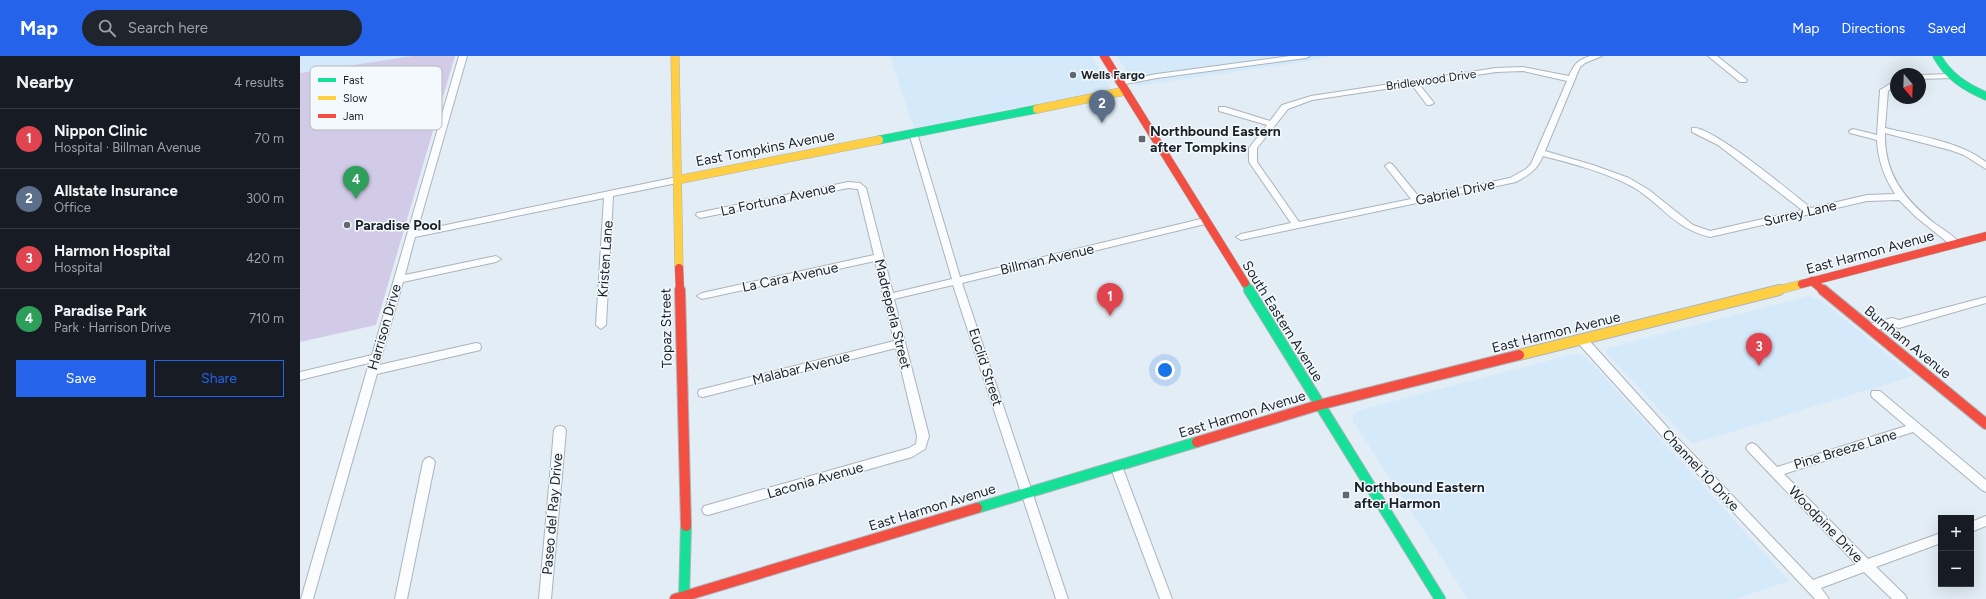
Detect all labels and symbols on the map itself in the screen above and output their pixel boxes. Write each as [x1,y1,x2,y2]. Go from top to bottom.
legend [310,66,442,130]
street label: Bridlewood Drive [1385,67,1478,93]
place label: Wells Fargo [1081,68,1145,82]
north arrow [1890,68,1926,104]
marker: Wells Fargo [1068,70,1078,80]
text: Fast [343,74,364,87]
pin: 2 [1089,90,1115,123]
text: Slow [343,92,367,105]
text: Jam [343,110,364,123]
place label: Northbound Eastern after Tompkins [1150,123,1281,156]
street label: East Tompkins Avenue [694,127,836,170]
marker: Northbound Eastern after Tompkins [1137,134,1147,144]
pin: 4 [343,166,369,199]
street label: Gabriel Drive [1414,176,1497,209]
street label: La Fortuna Avenue [719,179,837,220]
street label: Surrey Lane [1762,197,1838,230]
place label: Paradise Pool [355,217,441,234]
marker: Paradise Pool [342,220,352,230]
street label: Kristen Lane [594,220,617,298]
street label: East Harmon Avenue [1804,227,1936,278]
street label: Billman Avenue [999,240,1096,279]
street label: Madreperla Street [871,257,914,371]
street label: South Eastern Avenue [1238,258,1327,385]
street label: La Cara Avenue [741,259,840,296]
street label: Harrison Drive [364,282,405,372]
pin: 1 [1097,283,1123,316]
street label: Topaz Street [657,288,676,368]
street label: Burnham Avenue [1861,302,1955,383]
street label: East Harmon Avenue [1490,308,1622,357]
street label: Euclid Street [965,326,1006,408]
pin: 3 [1746,333,1772,366]
street label: Malabar Avenue [751,348,852,389]
your location [1155,360,1175,380]
street label: East Harmon Avenue [1177,387,1308,442]
street label: Channel 10 Drive [1658,426,1743,515]
street label: Pine Breeze Lane [1792,426,1899,473]
street label: Paseo del Ray Drive [539,452,566,576]
street label: Laconia Avenue [765,459,865,502]
place label: Northbound Eastern after Harmon [1354,479,1485,512]
street label: East Harmon Avenue [867,480,998,535]
street label: Woodpine Drive [1785,482,1867,567]
marker: Northbound Eastern after Harmon [1341,490,1351,500]

